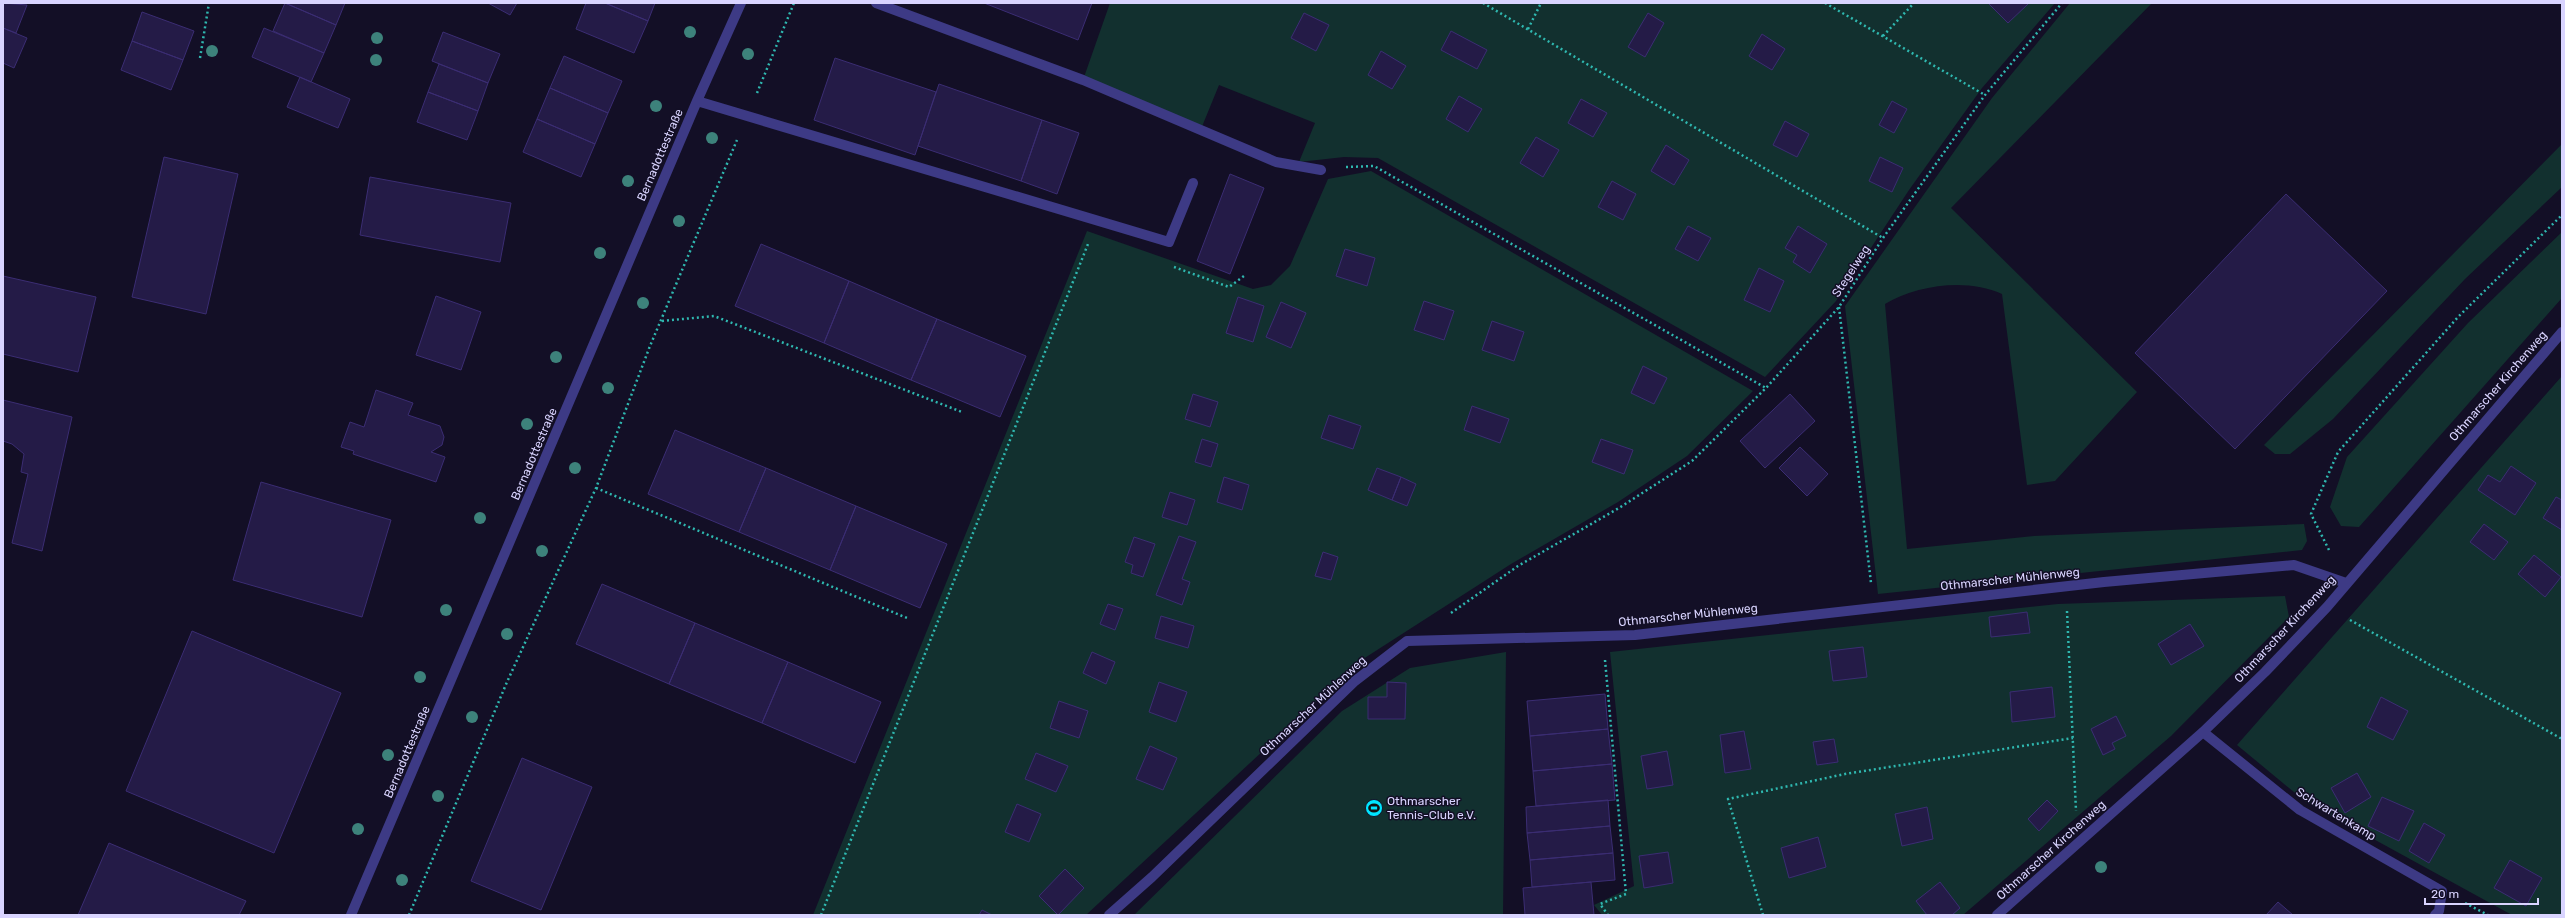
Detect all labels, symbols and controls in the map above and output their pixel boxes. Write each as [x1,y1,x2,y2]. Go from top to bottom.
street label: Bernadottestraße [634,106,686,203]
street label: Stegelweg [1829,242,1873,300]
street label: Othmarscher Kirchenweg [2446,328,2550,444]
street label: Bernadottestraße [508,405,560,502]
street label: Othmarscher Mühlenweg [1940,565,2080,593]
street label: Othmarscher Kirchenweg [2232,572,2338,686]
street label: Othmarscher Mühlenweg [1618,601,1758,629]
street label: Othmarscher Mühlenweg [1257,653,1369,759]
street label: Bernadottestraße [381,703,433,800]
street label: Schwartenkamp [2293,785,2379,843]
place label: Othmarscher Tennis-Club e.V. [1387,794,1476,822]
street label: Othmarscher Kirchenweg [1994,797,2108,903]
sports icon: Othmarscher Tennis-Club e.V. [1364,798,1384,818]
scale bar [2425,880,2538,906]
text: 20 m [2431,887,2459,901]

